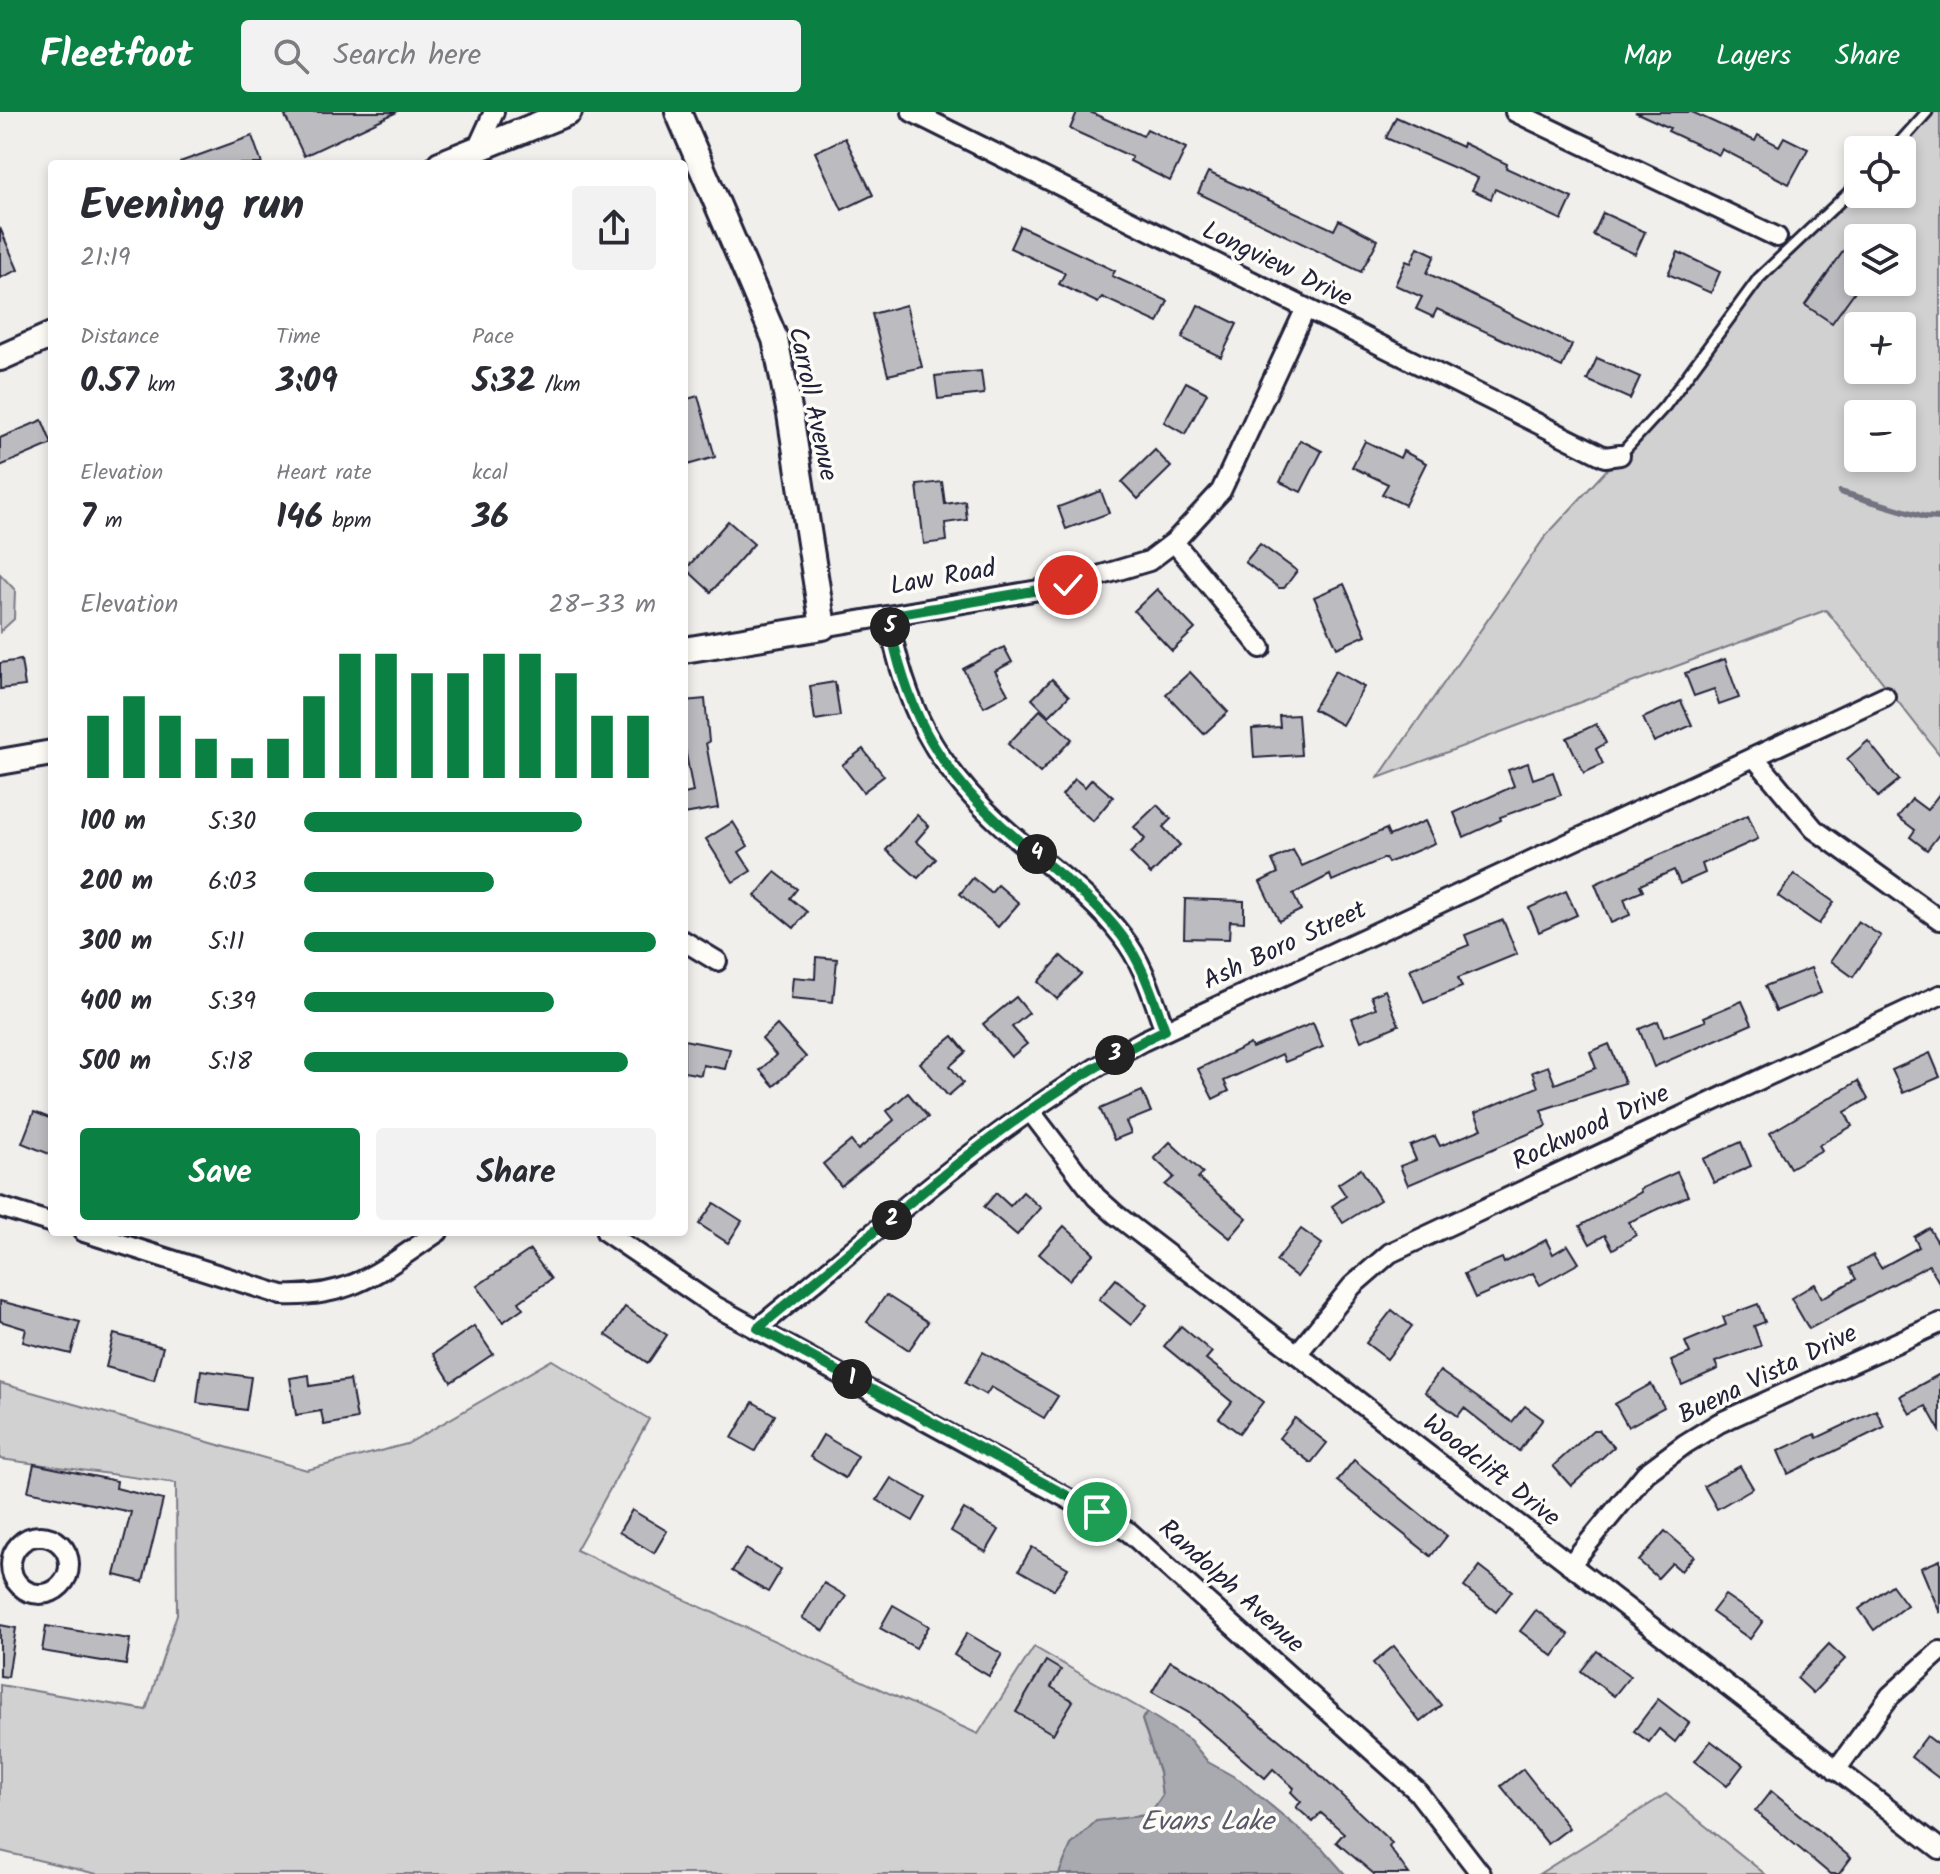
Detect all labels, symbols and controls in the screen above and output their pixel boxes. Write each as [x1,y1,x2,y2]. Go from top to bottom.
search box [241,20,801,92]
text: Fleetfoot [40,26,193,86]
text: Search here [333,32,481,80]
icon: search [269,34,313,78]
text: Map [1623,34,1672,79]
text: Layers [1716,34,1791,79]
text: Share [1835,34,1900,79]
map controls [1844,136,1916,472]
button: locate [1844,136,1916,208]
text: Evening run [80,172,304,242]
button: share [572,186,656,270]
street label: Longview Drive [1194,210,1360,320]
button: layers [1844,224,1916,296]
text: 21:19 [80,237,131,279]
button: + [1844,312,1916,384]
text: Distance [80,320,159,355]
text: Time [276,320,320,355]
text: Pace [472,320,514,355]
street label: Carroll Avenue [775,323,849,485]
text: 0.57 [80,355,139,409]
text: 3:09 [276,355,338,409]
text: 5:32 [472,355,536,409]
text: km [139,368,175,403]
text: /km [536,368,580,403]
button: − [1844,400,1916,472]
text: Elevation [80,456,163,491]
text: Heart rate [276,456,372,491]
text: kcal [472,456,508,491]
text: 7 [80,491,96,545]
text: 146 [276,491,323,545]
text: 36 [472,491,509,545]
text: m [96,504,122,539]
text: bpm [323,504,372,539]
street label: Law Road [887,548,1000,608]
pin [1034,551,1102,619]
icon: check [1046,563,1090,607]
text: Elevation [80,584,178,626]
text: 28–33 m [549,584,656,626]
pin: 5 [870,607,910,647]
text: 5 [884,609,896,644]
text: 100 m [80,801,146,843]
text: 5:30 [208,801,256,843]
pin: 4 [1017,834,1057,874]
text: 4 [1031,836,1043,871]
text: 200 m [80,861,153,903]
text: 6:03 [208,861,257,903]
street label: Ash Boro Street [1196,889,1375,1002]
text: 300 m [80,921,152,963]
text: 5:11 [208,921,245,963]
text: 400 m [80,981,152,1023]
text: 5:39 [208,981,256,1023]
pin: 3 [1095,1035,1135,1075]
text: 3 [1109,1037,1121,1072]
text: 500 m [80,1041,151,1083]
text: 5:18 [208,1041,252,1083]
street label: Rockwood Drive [1505,1073,1677,1183]
button: Save [80,1128,360,1220]
button: Share [376,1128,656,1220]
pin: 2 [872,1200,912,1240]
text: 2 [886,1202,898,1237]
street label: Buena Vista Drive [1671,1313,1865,1437]
pin: 1 [832,1359,872,1399]
text: 1 [849,1361,855,1396]
street label: Woodclift Drive [1413,1404,1569,1539]
pin [1063,1478,1131,1546]
icon: arrive [1075,1490,1119,1534]
street label: Randolph Avenue [1148,1509,1314,1665]
water label: Evans Lake [1140,1800,1276,1845]

